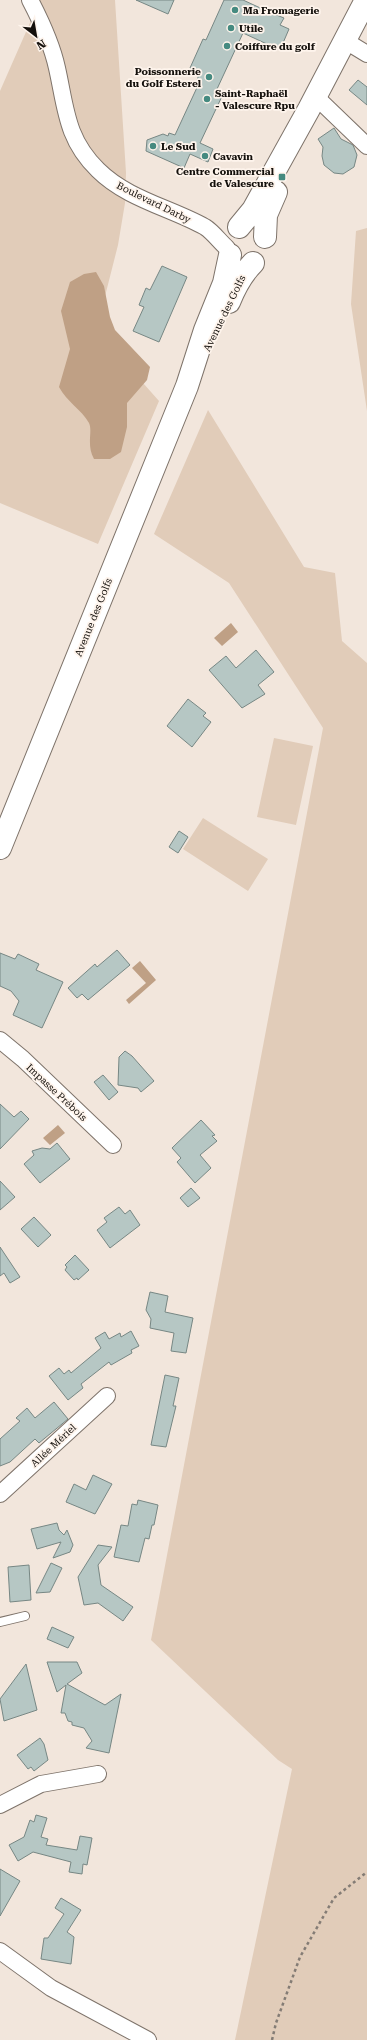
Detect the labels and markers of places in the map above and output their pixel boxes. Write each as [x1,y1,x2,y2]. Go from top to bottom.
marker: Ma Fromagerie [230,5,240,15]
place label: Ma Fromagerie [243,5,319,16]
marker: Utile [226,23,236,33]
place label: Utile [239,23,263,34]
marker: Coiffure du golf [222,41,232,51]
place label: Coiffure du golf [235,41,316,52]
place label: Poissonnerie du Golf Esterel [126,66,202,89]
marker: Poissonnerie du Golf Esterel [204,72,214,82]
place label: Saint-Raphaël - Valescure Rpu [215,88,295,111]
marker: Saint-Raphaël - Valescure Rpu [202,94,212,104]
marker: Le Sud [148,141,158,151]
place label: Le Sud [161,141,196,152]
marker: Cavavin [200,151,210,161]
place label: Cavavin [213,151,253,162]
place label: Centre Commercial de Valescure [176,166,275,189]
marker: Centre Commercial de Valescure [277,172,287,182]

